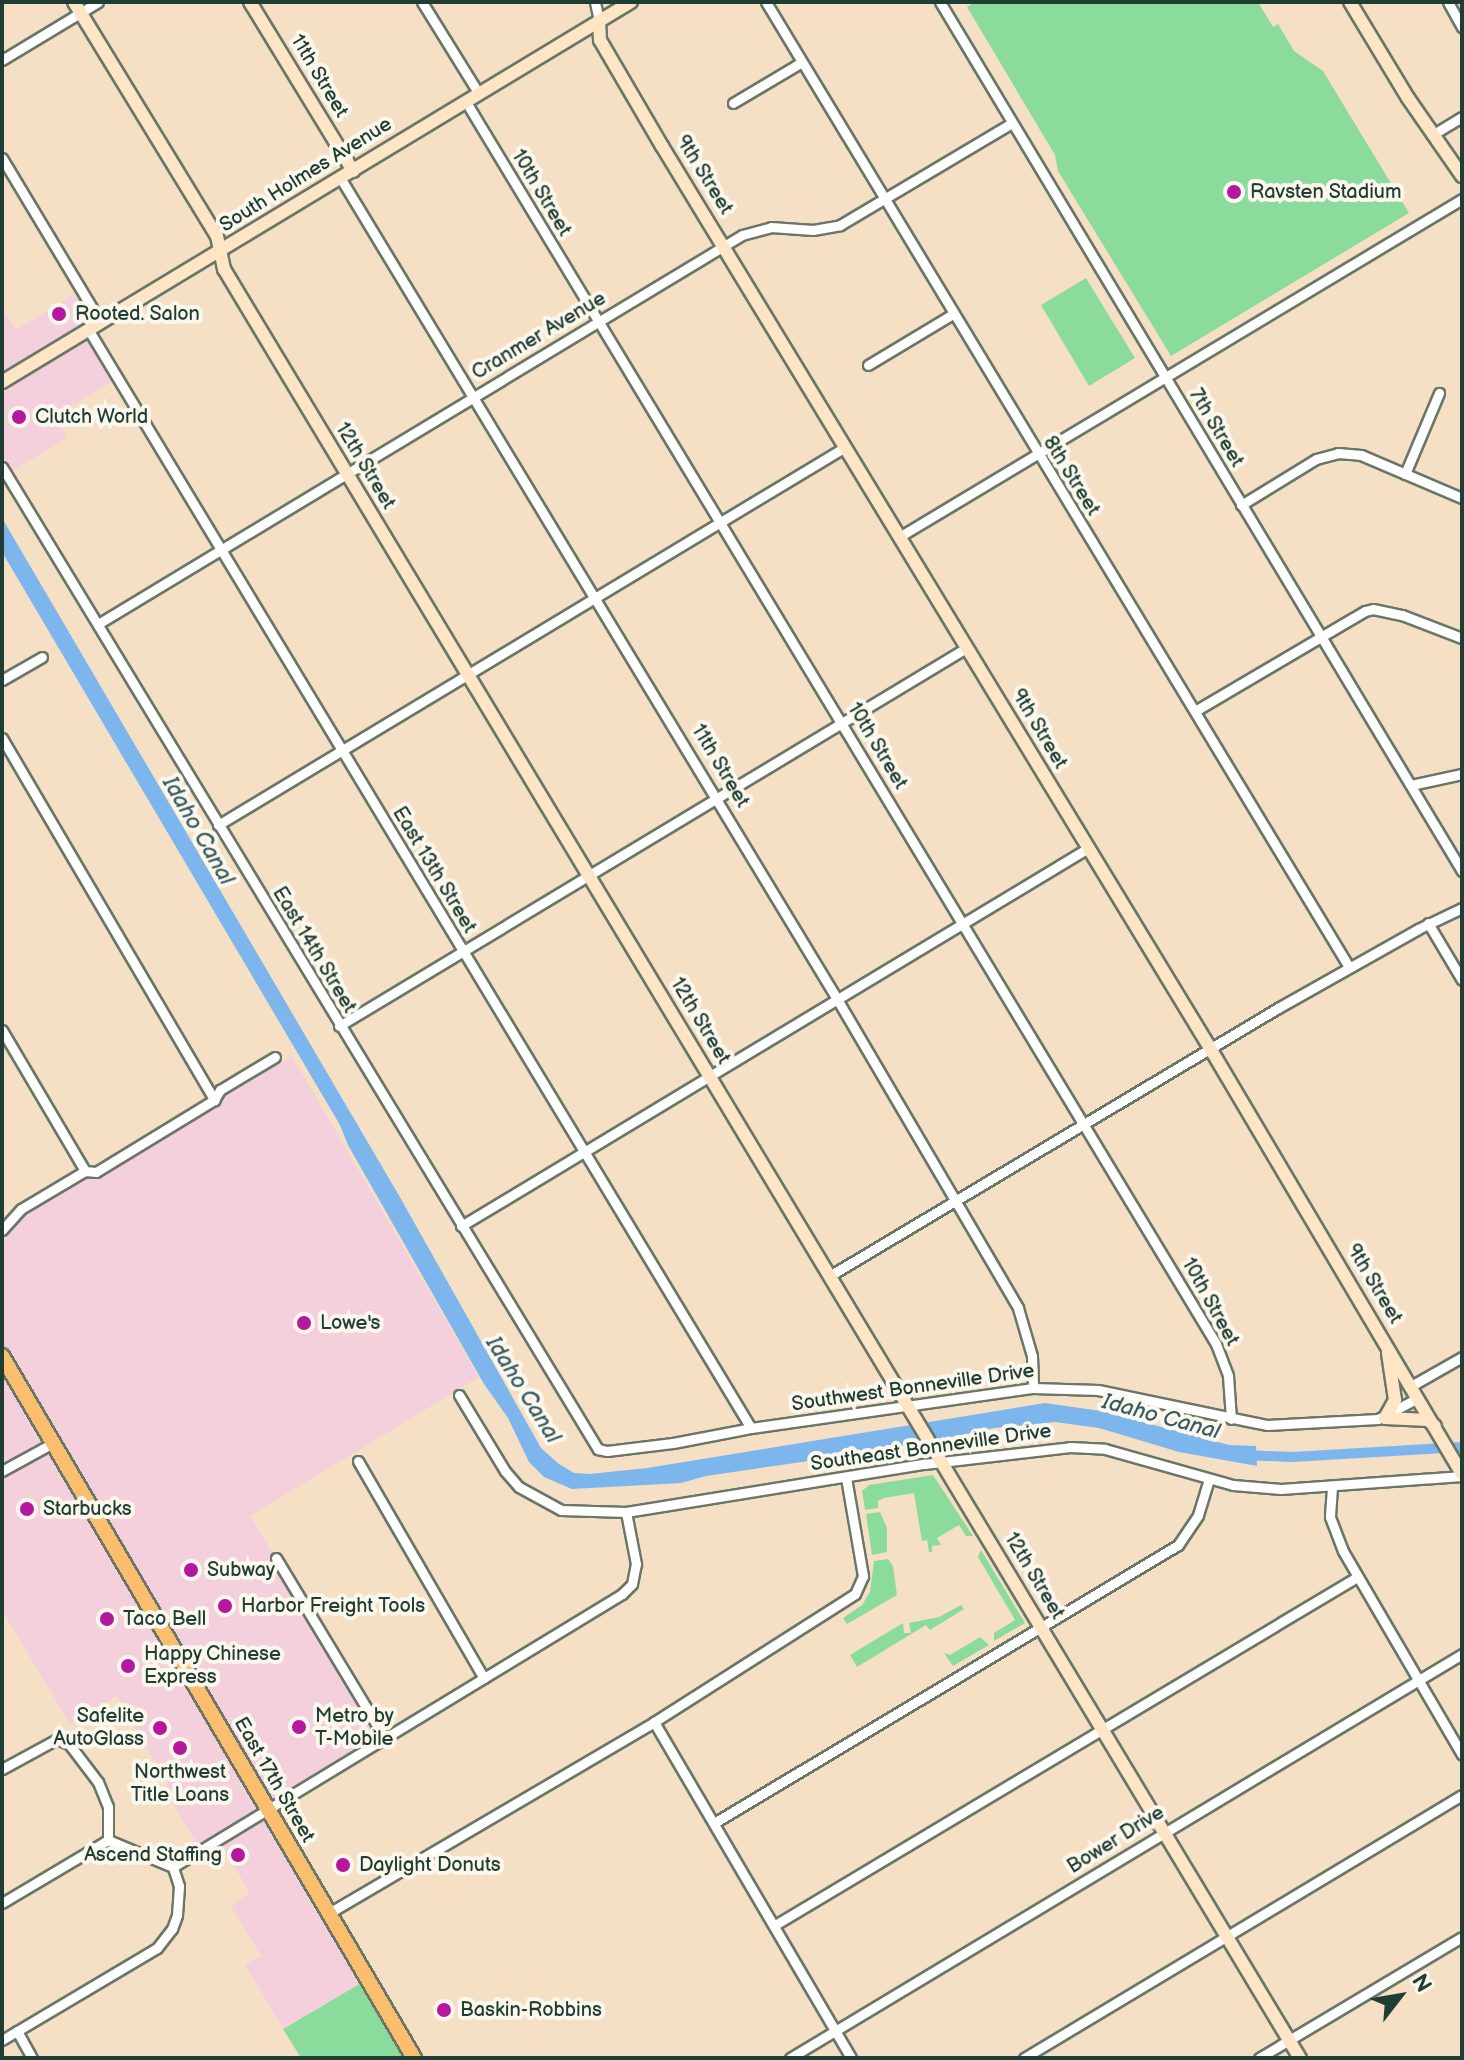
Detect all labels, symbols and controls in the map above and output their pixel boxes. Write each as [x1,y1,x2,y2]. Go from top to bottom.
street label: 11th Street [285,30,353,122]
street label: South Holmes Avenue [216,112,396,238]
street label: 9th Street [670,131,738,219]
street label: 10th Street [506,145,576,241]
place label: Ravsten Stadium [1250,180,1402,204]
marker: Ravsten Stadium [1225,183,1243,201]
street label: Cranmer Avenue [468,287,610,385]
place label: Rooted. Salon [75,302,200,326]
marker: Rooted. Salon [50,305,68,323]
street label: 7th Street [1183,384,1249,472]
place label: Clutch World [35,405,149,429]
marker: Clutch World [10,408,28,426]
street label: 12th Street [330,418,400,514]
street label: 8th Street [1037,432,1105,520]
street label: 9th Street [1006,685,1072,773]
street label: 10th Street [842,698,912,794]
street label: 11th Street [686,720,754,812]
water label: Idaho Canal [156,772,240,890]
street label: East 13th Street [387,802,481,938]
street label: East 14th Street [267,882,361,1018]
street label: 12th Street [665,973,735,1069]
street label: 9th Street [1341,1240,1407,1328]
street label: 10th Street [1176,1254,1244,1350]
place label: Lowe's [320,1311,380,1335]
marker: Lowe's [295,1314,313,1332]
water label: Idaho Canal [480,1332,566,1448]
street label: Southwest Bonneville Drive [790,1359,1036,1417]
water label: Idaho Canal [1099,1389,1223,1445]
street label: Southeast Bonneville Drive [809,1419,1053,1477]
place label: Starbucks [43,1497,132,1521]
marker: Starbucks [18,1500,36,1518]
street label: 12th Street [999,1528,1069,1624]
place label: Subway [207,1558,275,1582]
marker: Subway [182,1561,200,1579]
place label: Harbor Freight Tools [241,1594,426,1618]
marker: Harbor Freight Tools [216,1597,234,1615]
place label: Taco Bell [123,1607,206,1631]
marker: Taco Bell [98,1610,116,1628]
place label: Happy Chinese Express [144,1642,282,1689]
marker: Happy Chinese Express [119,1657,137,1675]
place label: Safelite AutoGlass [54,1704,144,1751]
place label: Metro by T-Mobile [315,1704,394,1751]
street label: East 17th Street [228,1713,320,1847]
marker: Metro by T-Mobile [290,1718,308,1736]
marker: Safelite AutoGlass [151,1719,169,1737]
marker: Northwest Title Loans [171,1739,189,1757]
place label: Northwest Title Loans [131,1760,229,1807]
street label: Bower Drive [1063,1801,1169,1879]
place label: Ascend Staffing [84,1843,222,1867]
marker: Ascend Staffing [229,1846,247,1864]
place label: Daylight Donuts [359,1853,501,1877]
marker: Daylight Donuts [334,1856,352,1874]
north arrow [1360,1956,1440,2036]
text: N [1405,1969,1437,1997]
place label: Baskin-Robbins [460,1998,602,2022]
marker: Baskin-Robbins [435,2001,453,2019]

